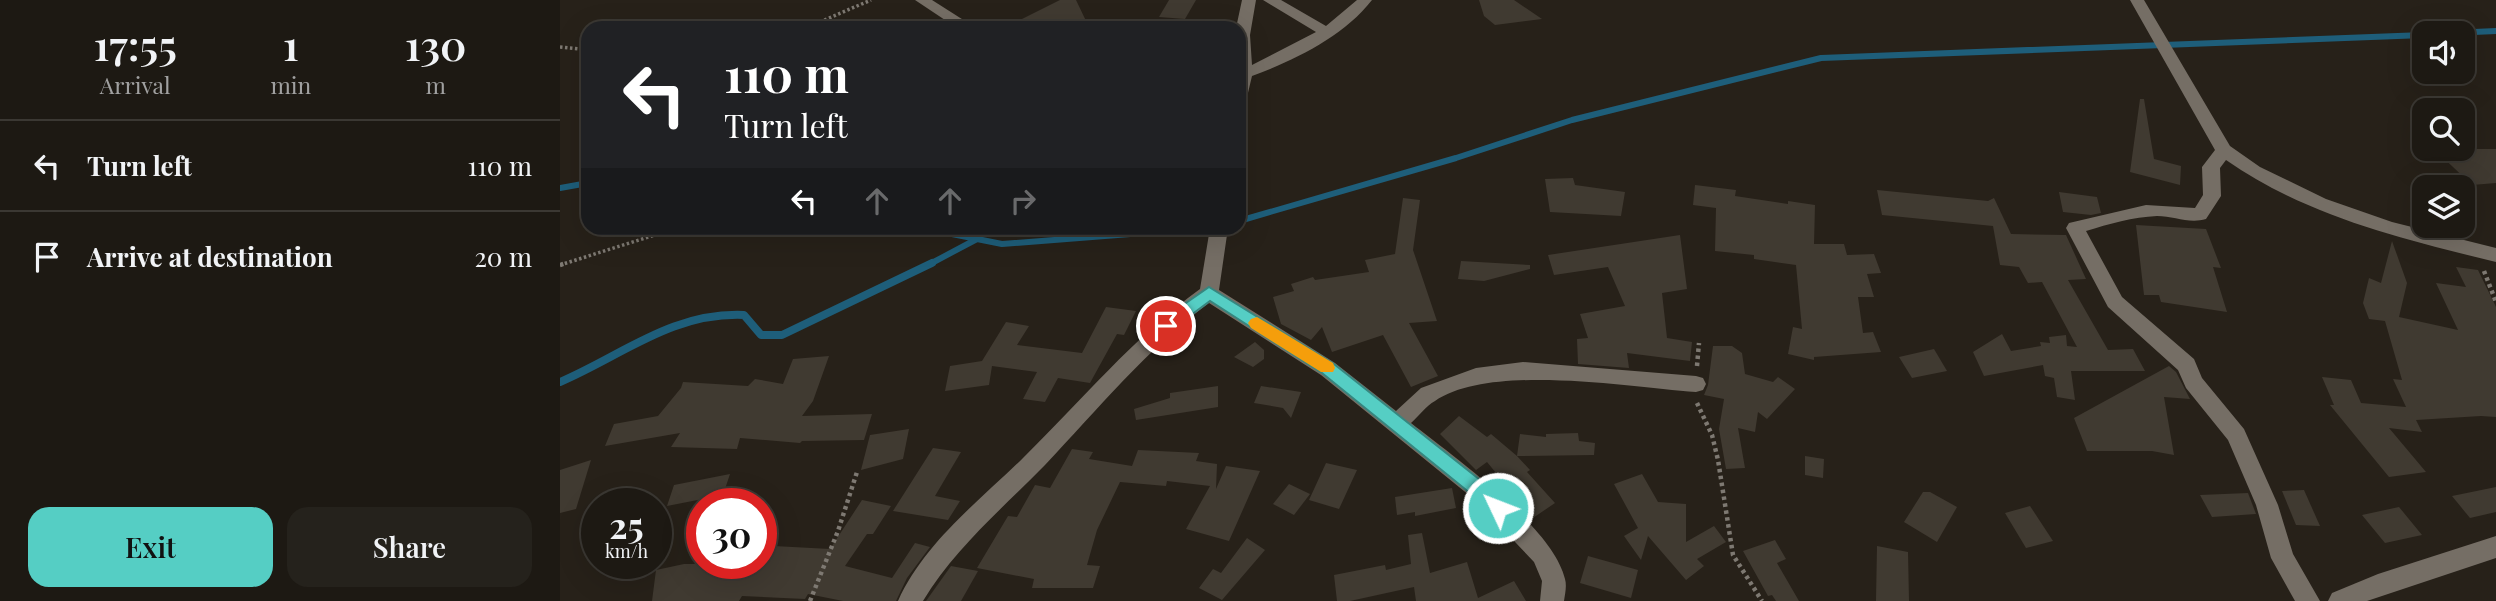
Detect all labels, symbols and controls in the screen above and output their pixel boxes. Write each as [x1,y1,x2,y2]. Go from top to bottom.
text: 17:55 [93,16,177,72]
text: 1 [283,16,299,72]
text: 130 [405,16,467,72]
map controls [2412,21,2475,238]
button: sound [2412,21,2475,84]
text: 110 m [724,40,849,105]
icon: left [609,49,700,140]
text: Arrival [100,69,171,100]
text: min [270,69,311,100]
text: m [425,69,446,100]
button: search [2412,98,2475,161]
text: Turn left [724,103,848,146]
icon: left [28,147,66,185]
text: Turn left [87,148,192,183]
text: 110 m [468,148,532,183]
button: layers [2412,175,2475,238]
icon: left [785,182,823,220]
icon: ahead [858,182,896,220]
icon: ahead [931,182,969,220]
icon: right [1004,182,1042,220]
icon: arrive [28,238,66,276]
text: Arrive at destination [87,239,333,274]
text: 20 m [474,239,532,274]
pin [1136,296,1196,356]
icon: arrive [1147,307,1185,345]
position arrow [1461,471,1535,545]
speed limit sign: 30 [686,488,777,579]
text: 25 [609,501,644,548]
button: Exit [28,507,273,587]
button: Share [287,507,532,587]
text: km/h [605,539,648,563]

